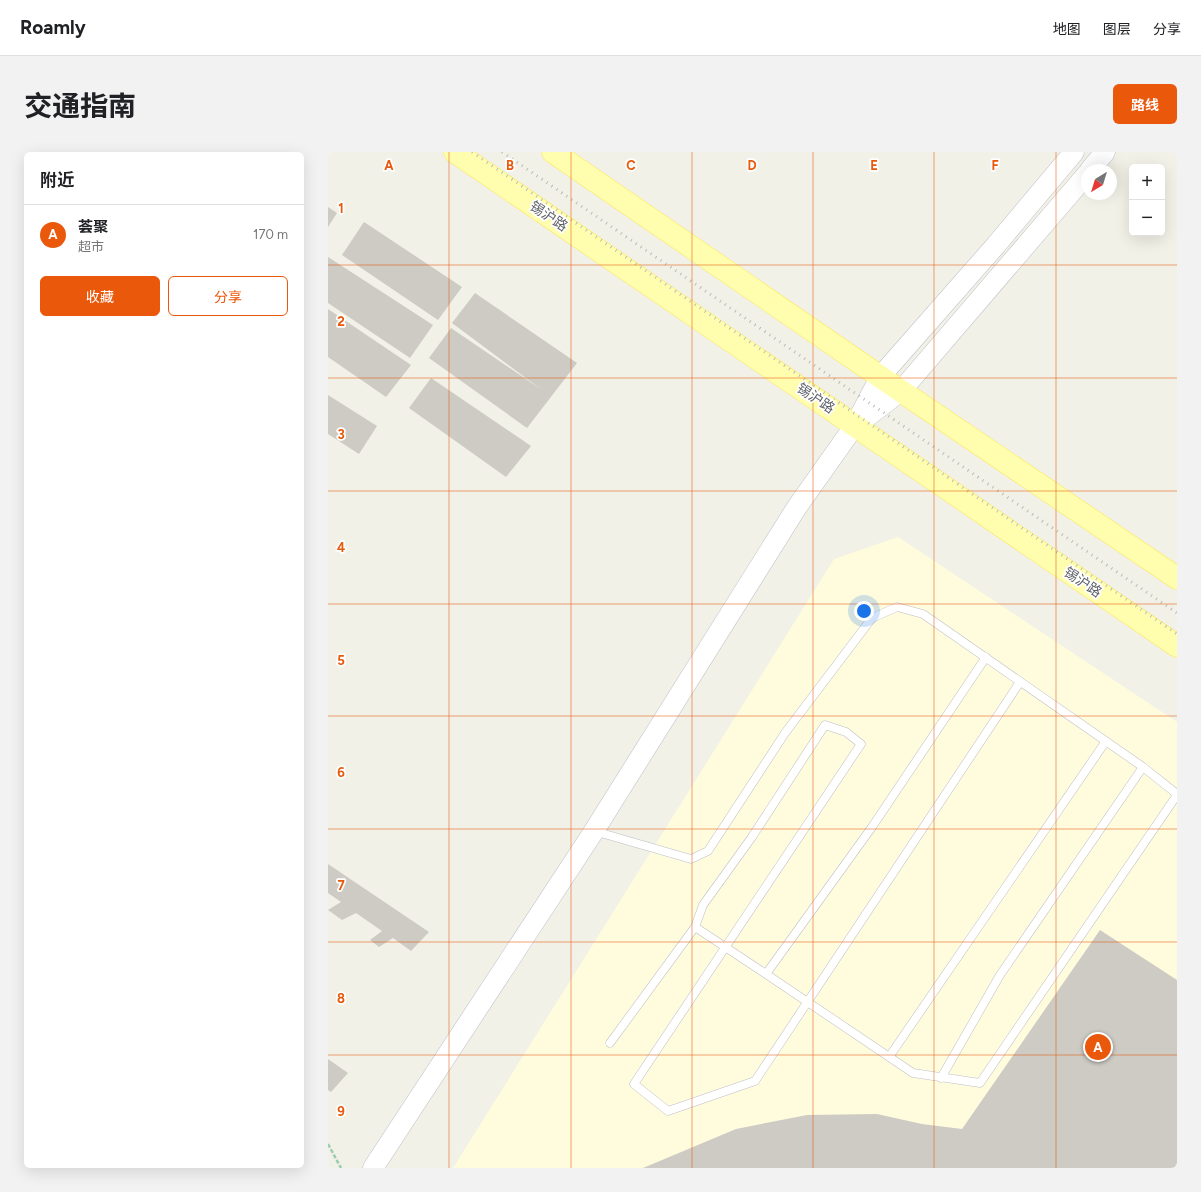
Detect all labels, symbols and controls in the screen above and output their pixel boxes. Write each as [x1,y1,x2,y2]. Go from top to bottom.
text: Roamly [20,16,86,39]
text: 地图 [1053,21,1081,38]
text: 图层 [1103,21,1131,38]
text: 分享 [1153,21,1181,38]
button: 路线 [1113,84,1177,124]
text: 交通指南 [24,89,136,123]
text: A [384,158,394,173]
text: B [506,158,514,173]
text: C [626,158,636,173]
text: D [747,158,757,173]
text: E [870,158,878,173]
text: F [991,158,999,173]
north arrow [1081,164,1117,200]
map controls [1129,164,1165,236]
button: + [1129,164,1165,200]
text: 附近 [40,170,74,190]
street label: 锡沪路 [527,198,571,235]
button: − [1129,200,1165,236]
text: 1 [338,201,344,216]
text: 荟聚 [78,218,108,236]
text: A [48,227,58,242]
text: 170 m [253,227,288,242]
text: 超市 [78,239,104,254]
button: 收藏 [40,276,160,316]
button: 分享 [168,276,288,316]
text: 2 [337,314,345,329]
street label: 锡沪路 [794,380,838,417]
text: 3 [337,427,345,442]
text: 4 [337,540,345,555]
street label: 锡沪路 [1061,564,1105,601]
your location [854,601,874,621]
text: 5 [337,653,345,668]
text: 6 [337,765,345,780]
text: 7 [337,878,345,893]
text: 8 [337,991,345,1006]
pin: A [1085,1032,1111,1062]
text: 9 [337,1104,345,1119]

